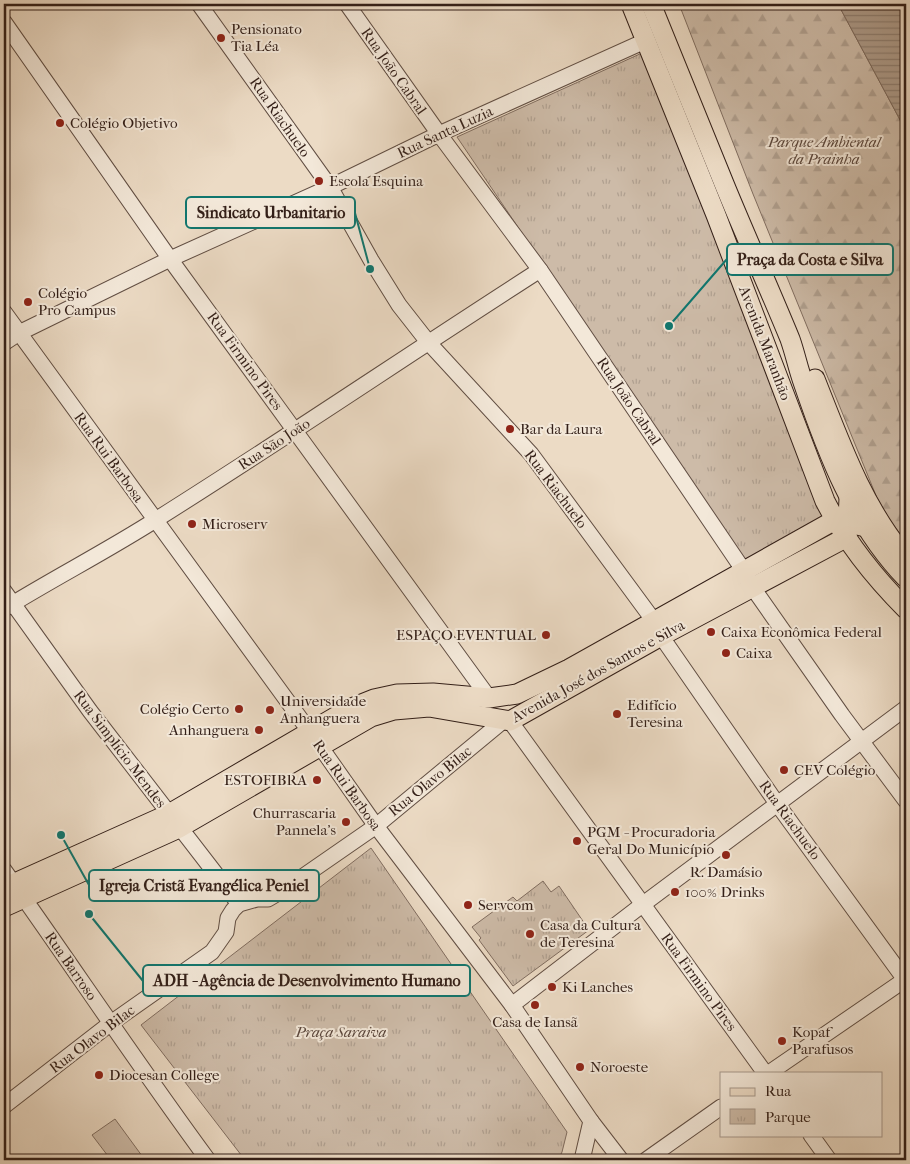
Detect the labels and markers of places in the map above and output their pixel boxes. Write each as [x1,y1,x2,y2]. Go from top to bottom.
place label: Pensionato Tia Léa [231,20,302,55]
marker: Pensionato Tia Léa [215,32,227,44]
place label: Colégio Objetivo [70,114,178,132]
marker: Colégio Objetivo [54,117,66,129]
place label: Escola Esquina [329,172,424,190]
marker: Escola Esquina [313,175,325,187]
callout: Sindicato Urbanitario [186,197,355,228]
callout: Praça da Costa e Silva [727,244,893,275]
place label: Colégio Pro Campus [38,284,116,319]
marker: Colégio Pro Campus [22,296,34,308]
place label: Bar da Laura [520,420,603,438]
marker: Bar da Laura [504,423,516,435]
place label: Microserv [202,515,268,533]
marker: Microserv [186,518,198,530]
place label: Caixa Econômica Federal [721,623,882,641]
place label: ESPAÇO EVENTUAL [396,626,536,644]
marker: Caixa Econômica Federal [705,626,717,638]
marker: ESPAÇO EVENTUAL [540,629,552,641]
place label: Caixa [736,644,773,662]
marker: Caixa [720,647,732,659]
place label: Universidade Anhanguera [279,692,367,727]
place label: Edifício Teresina [627,696,684,731]
place label: Colégio Certo [140,700,229,718]
marker: Colégio Certo [233,703,245,715]
marker: Universidade Anhanguera [264,704,276,716]
marker: Edifício Teresina [611,708,623,720]
place label: Anhanguera [168,721,250,739]
marker: Anhanguera [253,724,265,736]
place label: CEV Colégio [794,761,876,779]
marker: CEV Colégio [778,764,790,776]
place label: ESTOFIBRA [224,771,307,789]
marker: ESTOFIBRA [311,774,323,786]
place label: Churrascaria Pannela's [253,804,337,839]
marker: Churrascaria Pannela's [340,816,352,828]
place label: PGM - Procuradoria Geral Do Município [587,823,717,858]
marker: PGM - Procuradoria Geral Do Município [571,835,583,847]
marker: R. Damásio [720,849,732,861]
place label: R. Damásio [690,863,763,881]
callout: Igreja Cristã Evangélica Peniel [89,870,319,901]
place label: 100% Drinks [685,883,765,901]
marker: 100% Drinks [669,886,681,898]
place label: Servcom [478,896,534,914]
marker: Servcom [462,899,474,911]
place label: Casa da Cultura de Teresina [540,916,642,951]
marker: Casa da Cultura de Teresina [524,928,536,940]
callout: ADH - Agência de Desenvolvimento Humano [143,965,470,996]
place label: Ki Lanches [562,978,634,996]
marker: Ki Lanches [546,981,558,993]
marker: Casa de Iansã [529,999,541,1011]
place label: Casa de Iansã [492,1013,579,1031]
place label: Kopaf Parafusos [792,1023,854,1058]
marker: Kopaf Parafusos [776,1035,788,1047]
place label: Noroeste [590,1058,649,1076]
marker: Noroeste [574,1061,586,1073]
place label: Diocesan College [109,1066,220,1084]
marker: Diocesan College [93,1069,105,1081]

